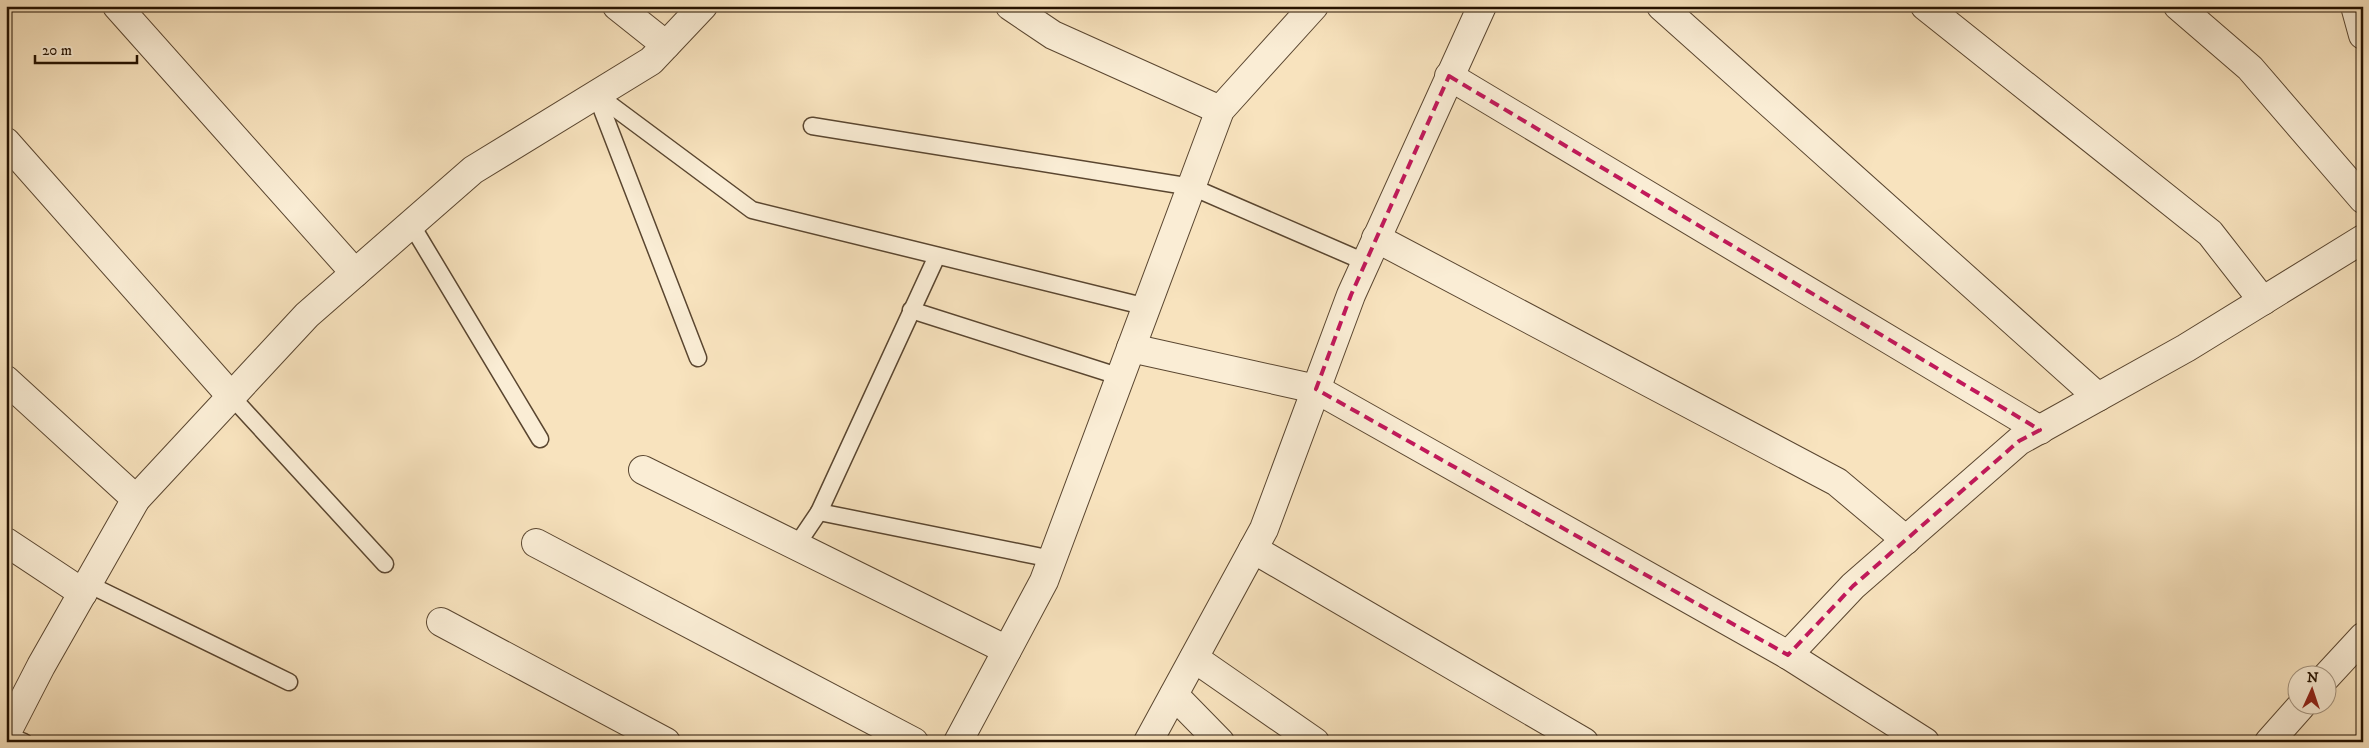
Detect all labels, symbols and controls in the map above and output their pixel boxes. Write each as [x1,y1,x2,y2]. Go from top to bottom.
scale bar [35,32,138,64]
text: 20 m [42,41,72,60]
north arrow [2286,666,2336,716]
text: N [2306,669,2319,687]

